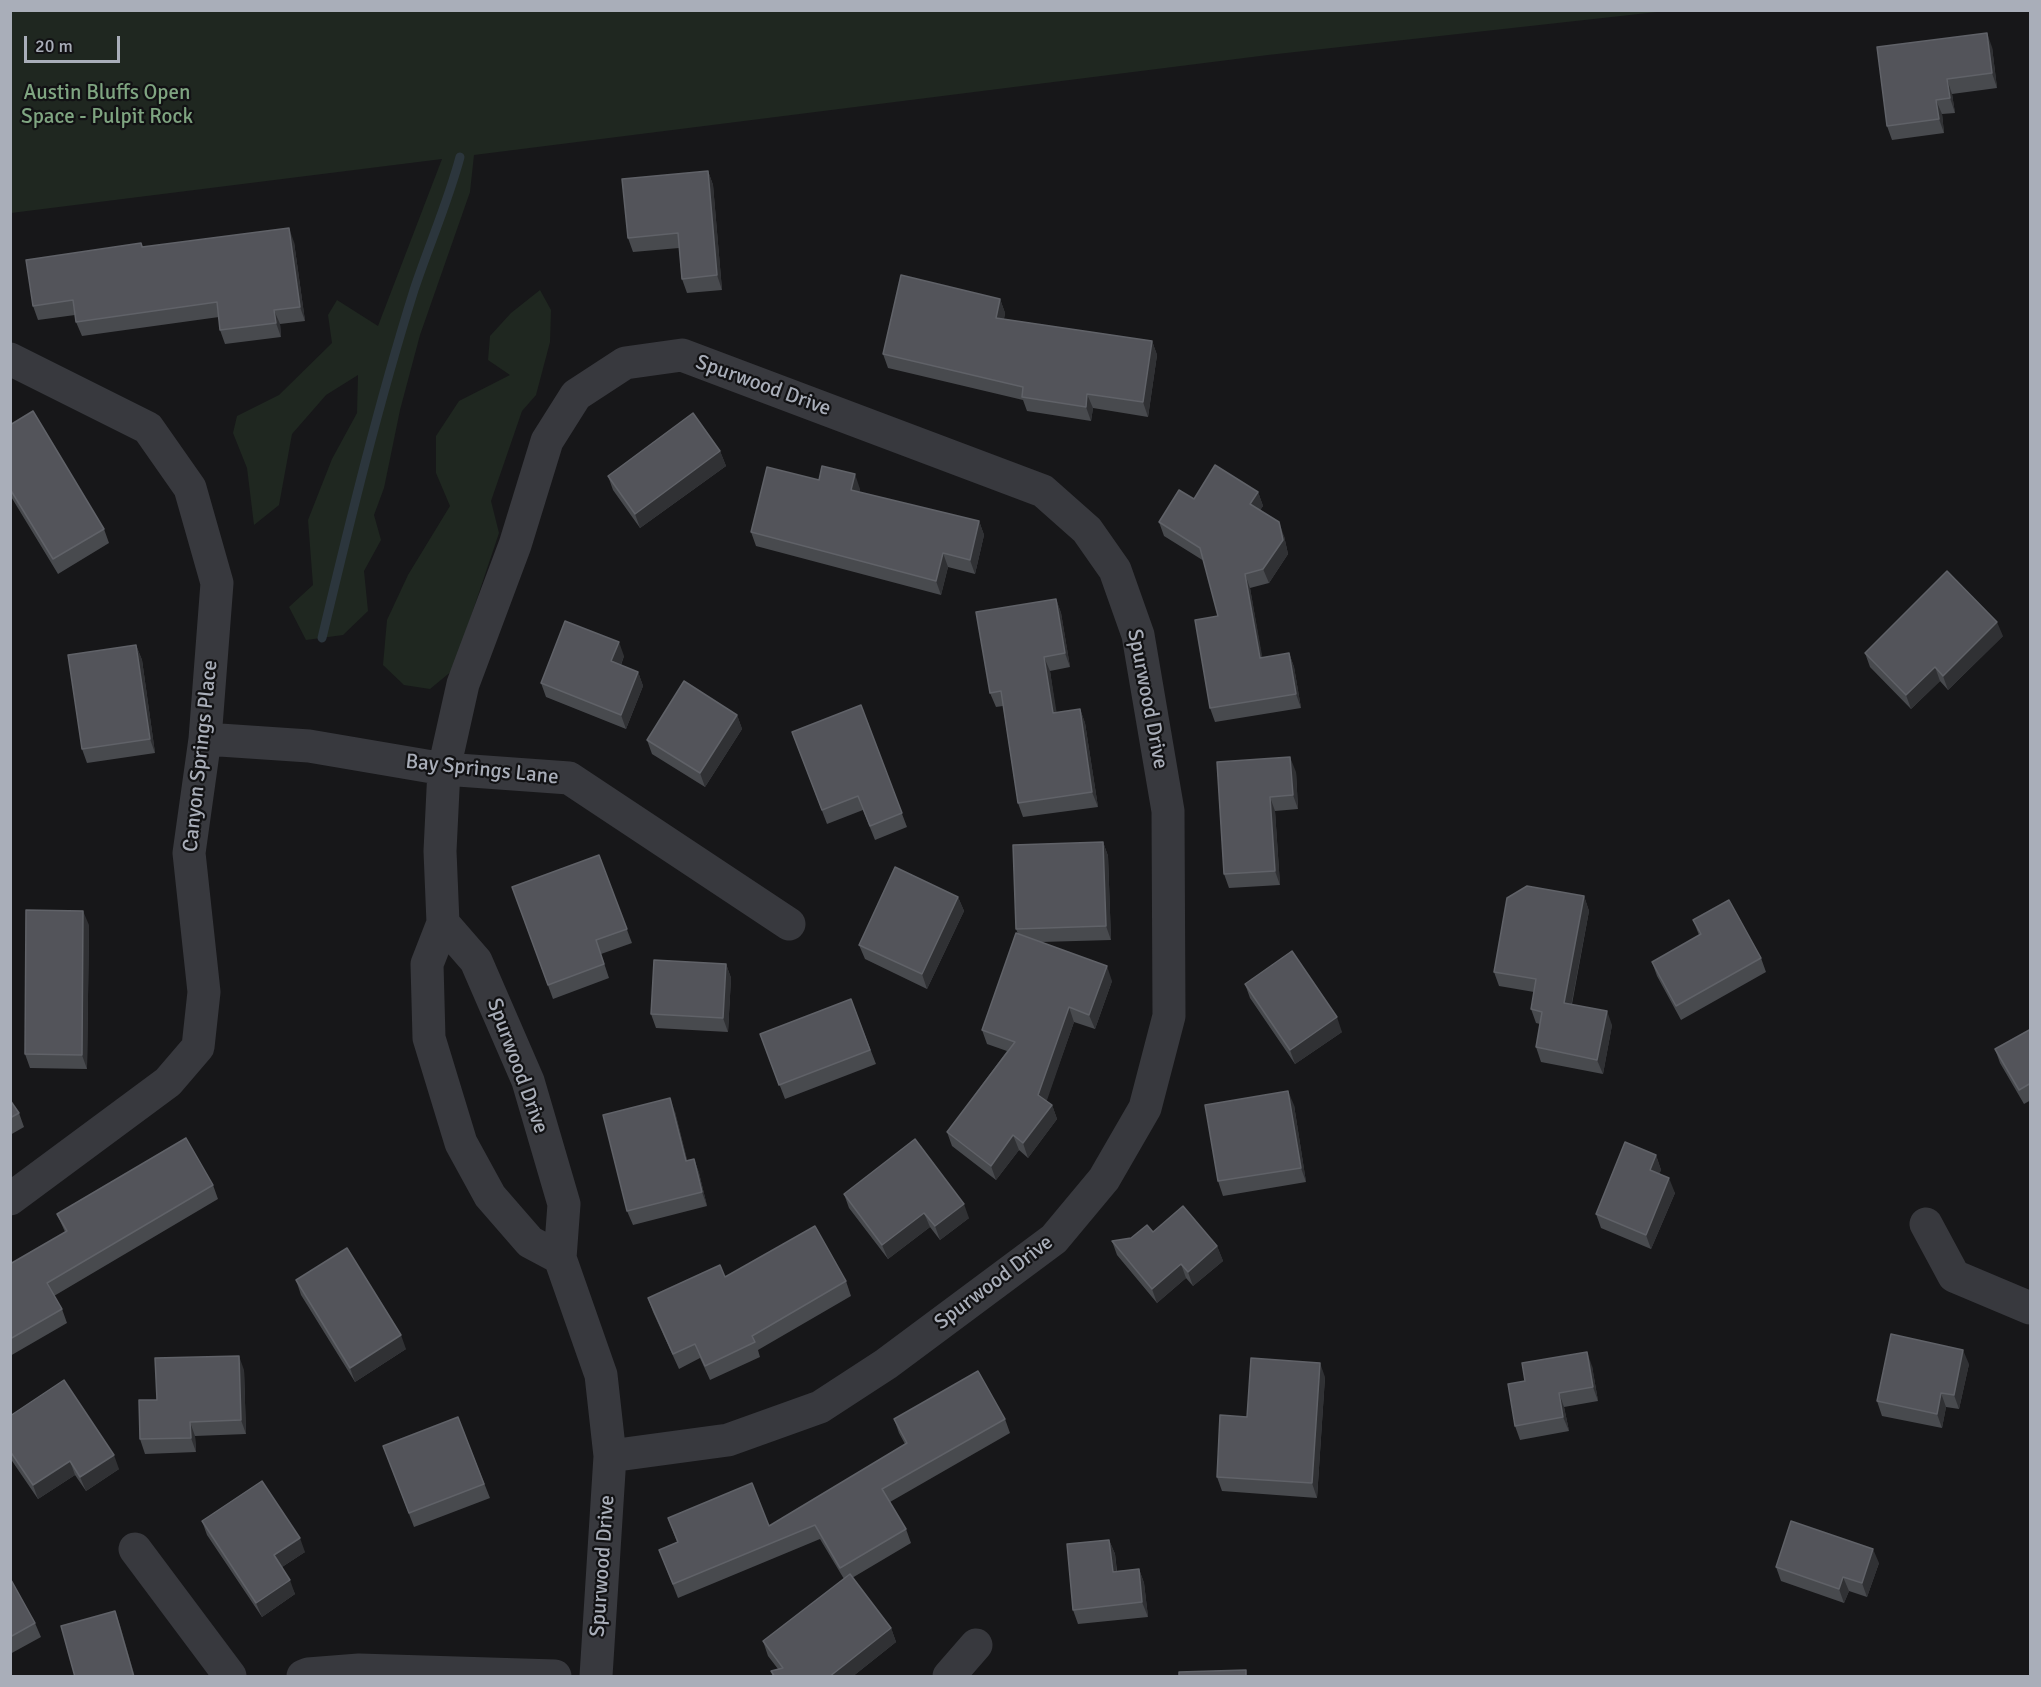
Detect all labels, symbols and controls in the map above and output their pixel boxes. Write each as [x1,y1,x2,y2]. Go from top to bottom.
scale bar [27,24,123,62]
text: 20 m [35,35,73,57]
park label: Austin Bluffs Open Space - Pulpit Rock [21,80,193,130]
street label: Spurwood Drive [692,350,834,422]
street label: Spurwood Drive [1121,627,1173,771]
street label: Canyon Springs Place [178,659,224,853]
street label: Bay Springs Lane [404,749,560,791]
street label: Spurwood Drive [481,995,553,1137]
street label: Spurwood Drive [930,1230,1058,1336]
street label: Spurwood Drive [585,1494,621,1638]

